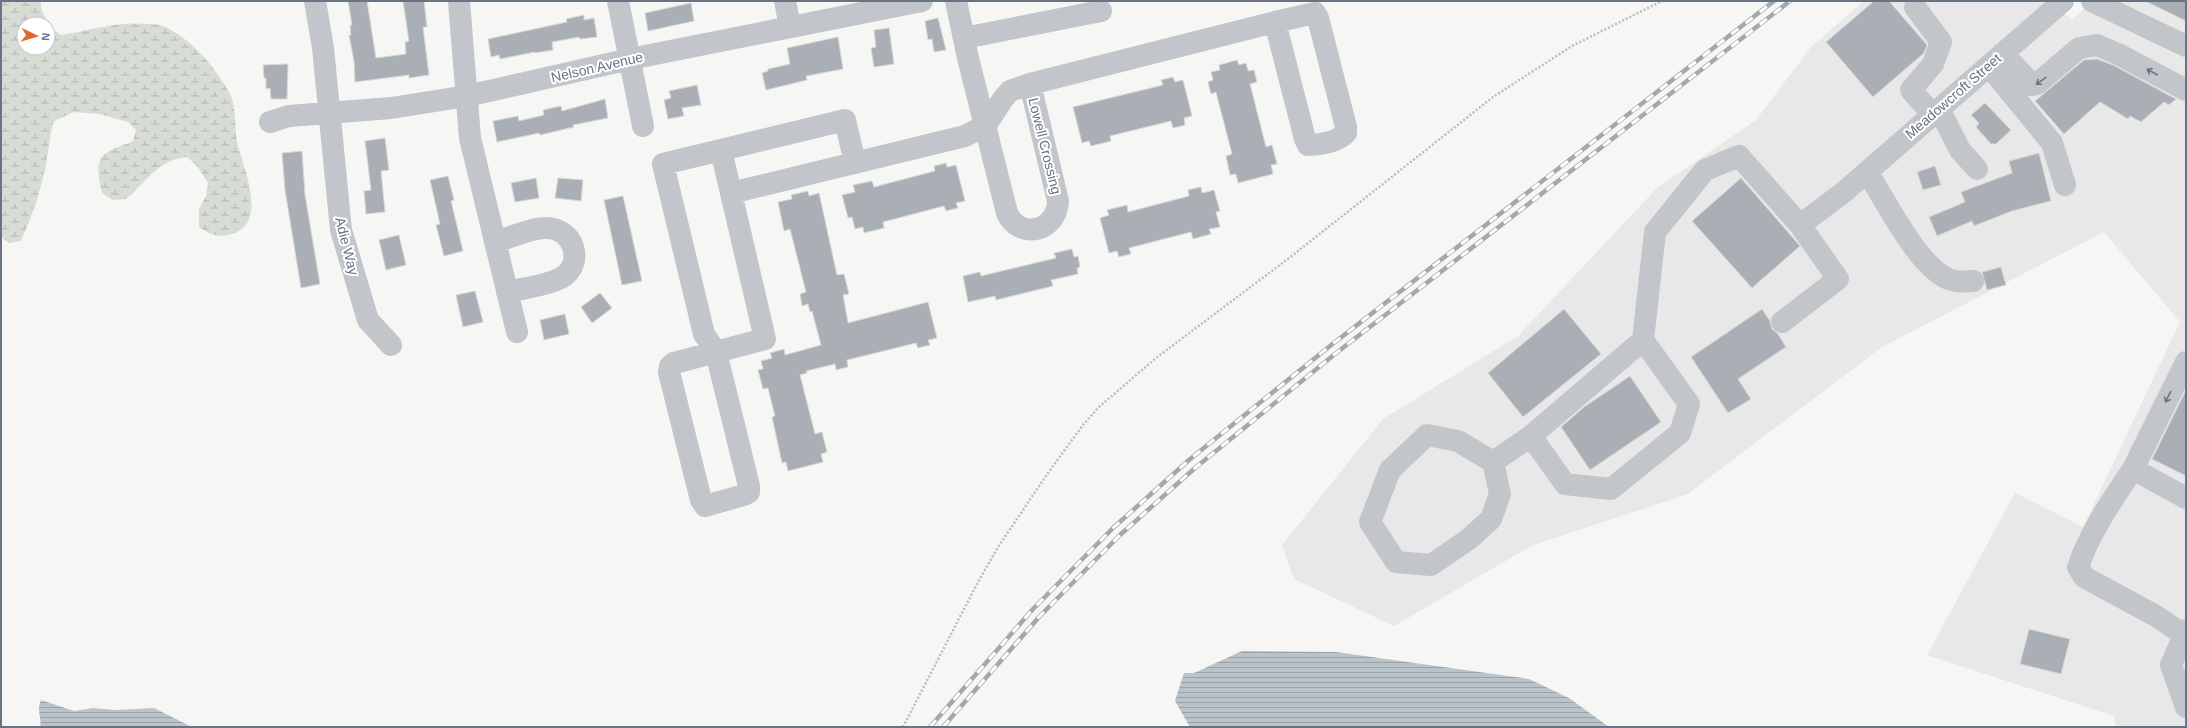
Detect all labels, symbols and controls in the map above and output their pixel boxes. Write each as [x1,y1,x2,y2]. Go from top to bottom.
north arrow [16,16,56,56]
text: N [40,32,52,41]
street label: Nelson Avenue [549,49,645,85]
street label: Meadowcroft Street [1902,50,2004,142]
one-way arrow [2146,67,2158,75]
one-way arrow [2035,77,2046,85]
street label: Lowell Crossing [1025,96,1065,196]
street label: Adie Way [332,215,362,277]
one-way arrow [2164,390,2171,402]

